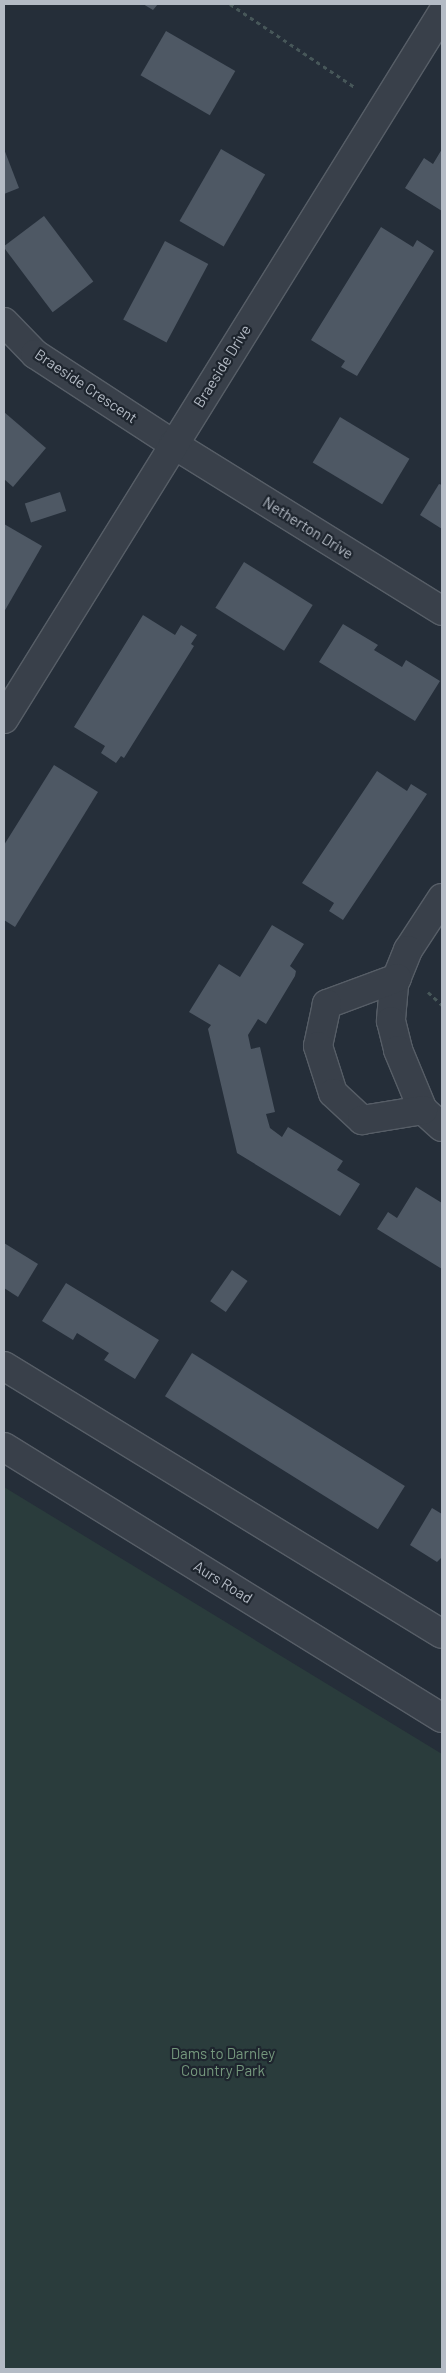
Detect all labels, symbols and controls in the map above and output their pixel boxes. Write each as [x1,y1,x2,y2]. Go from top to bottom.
street label: Braeside Drive [189,321,255,411]
street label: Braeside Crescent [31,345,141,427]
street label: Netherton Drive [260,493,356,563]
street label: Aurs Road [190,1557,256,1607]
park label: Dams to Darnley Country Park [171,2044,275,2079]

